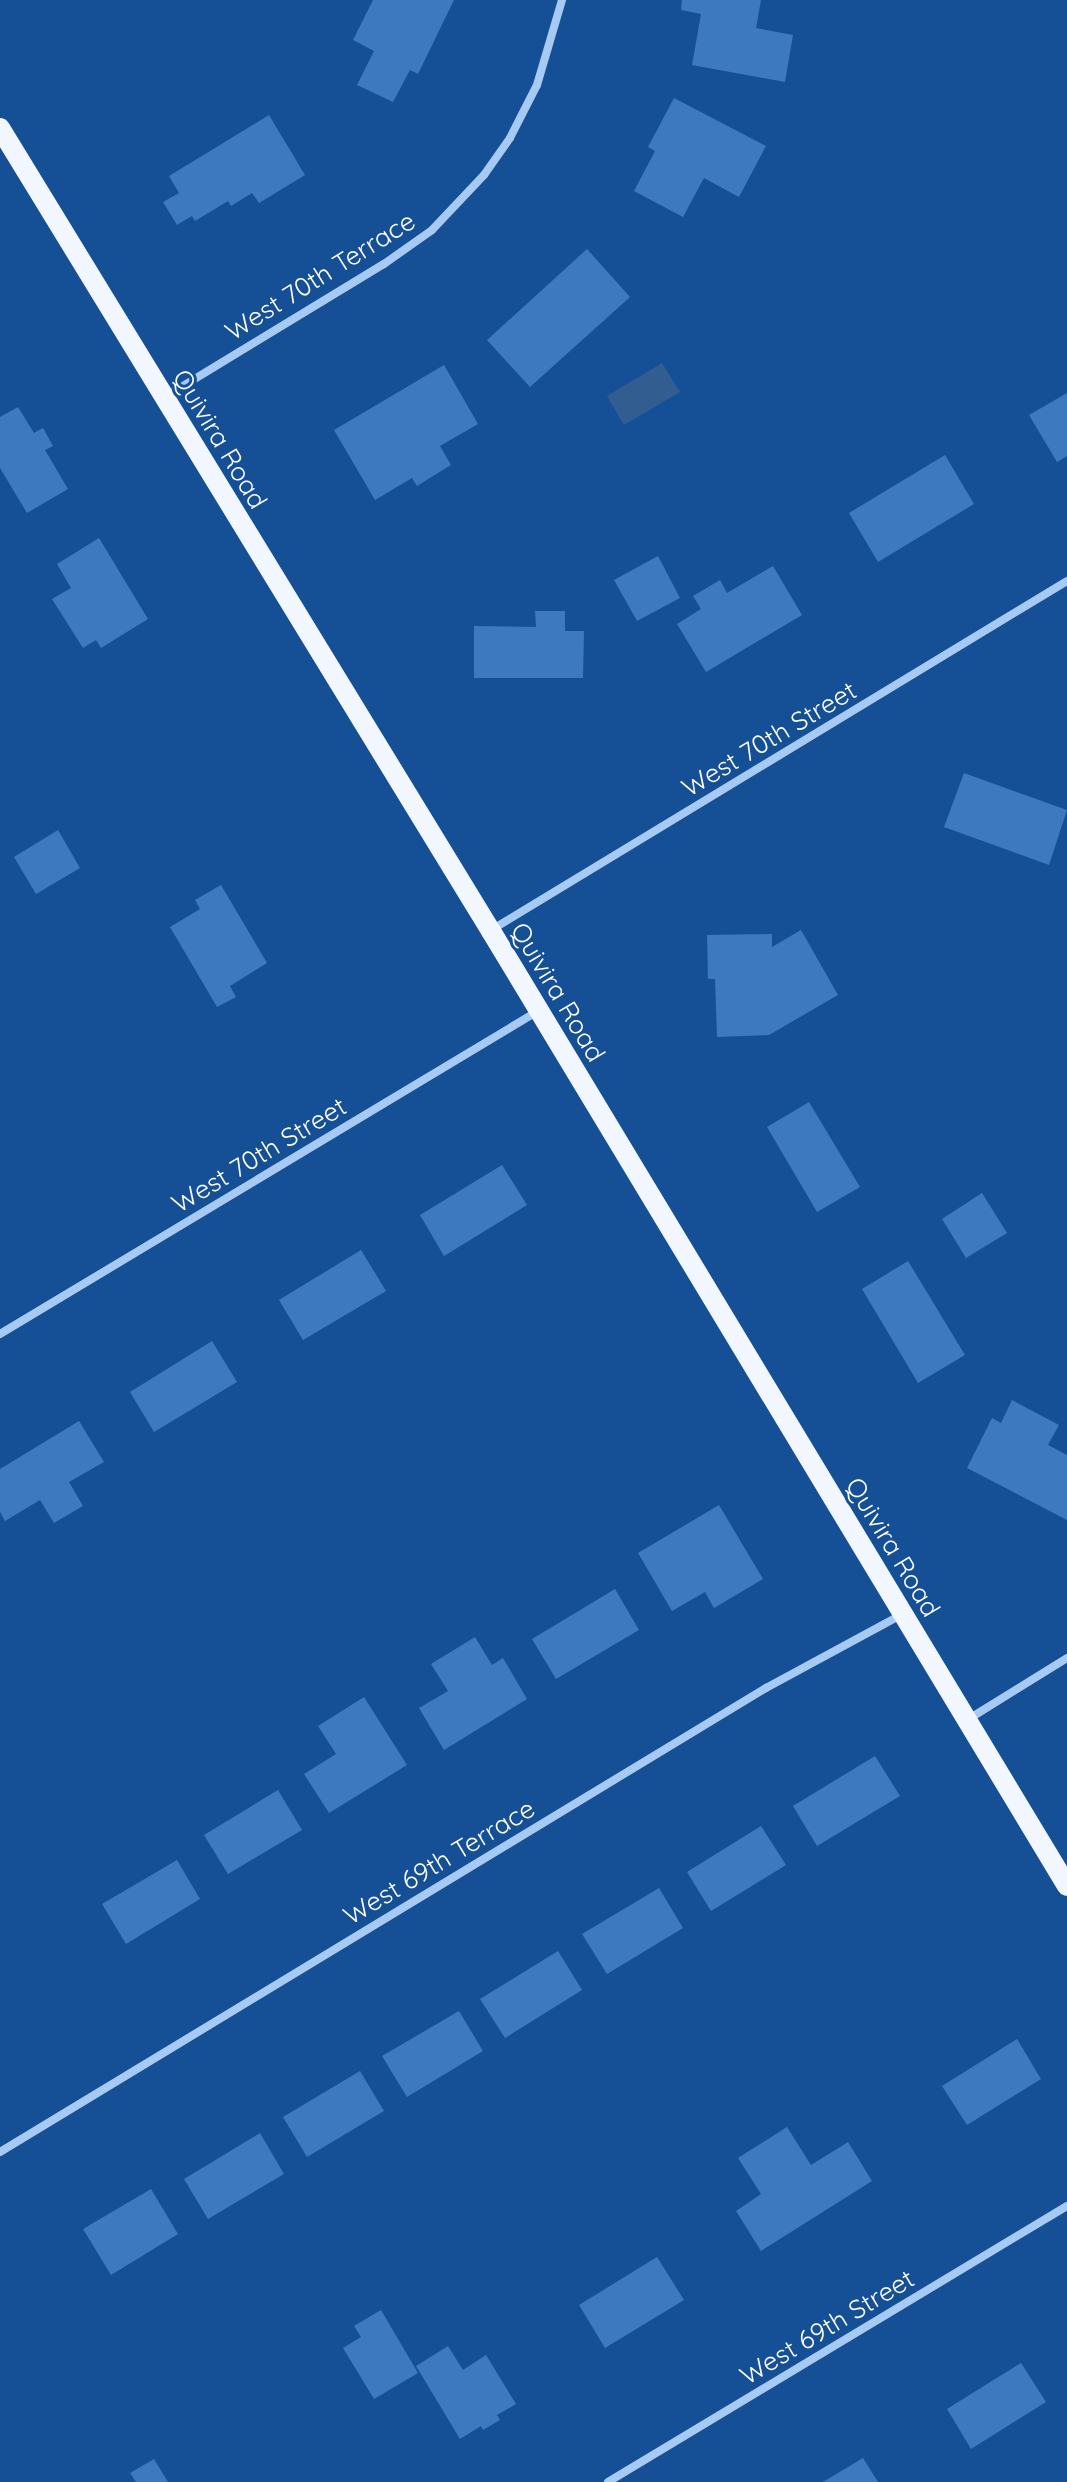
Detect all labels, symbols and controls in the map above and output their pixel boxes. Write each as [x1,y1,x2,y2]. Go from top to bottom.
street label: West 70th Terrace [219,205,421,347]
street label: Quivira Road [166,364,274,514]
street label: West 70th Street [676,675,862,803]
street label: Quivira Road [504,917,612,1067]
street label: West 70th Street [166,1091,352,1219]
street label: Quivira Road [839,1472,947,1622]
street label: West 69th Terrace [338,1793,540,1931]
street label: West 69th Street [734,2263,920,2391]

